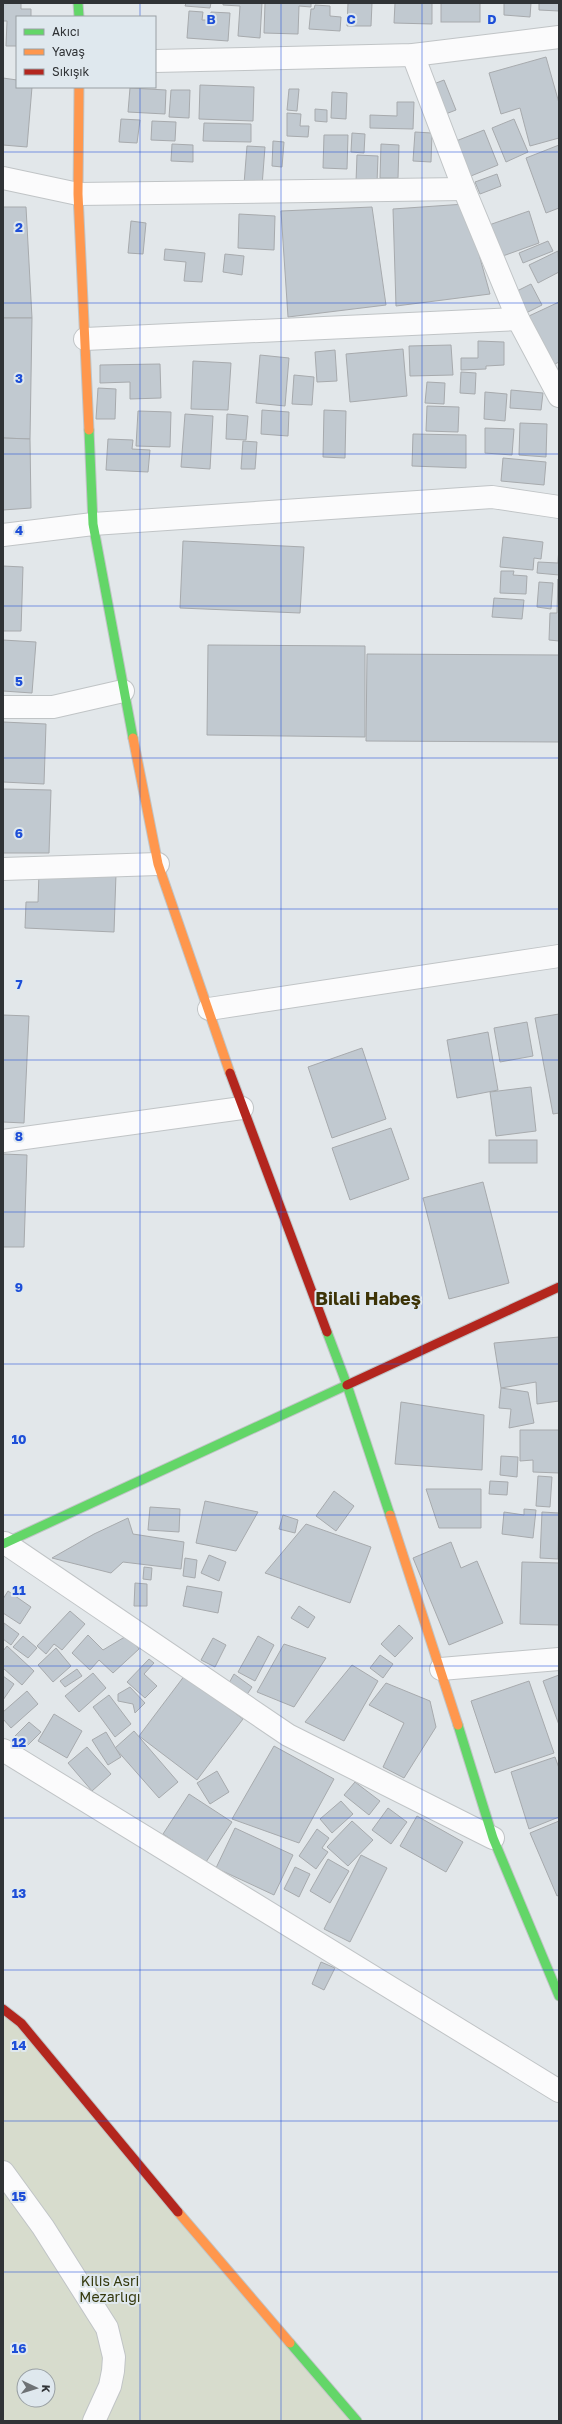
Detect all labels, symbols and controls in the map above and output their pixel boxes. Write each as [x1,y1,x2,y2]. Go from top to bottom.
text: B [206,11,216,27]
text: C [346,11,356,27]
text: D [487,11,497,27]
legend [16,16,156,88]
text: Akıcı [52,24,80,39]
text: Yavaş [52,44,85,59]
text: Sıkışık [52,64,89,79]
text: 2 [15,219,23,235]
text: 3 [15,370,23,386]
text: 4 [15,522,23,538]
text: 5 [15,673,23,689]
text: 6 [15,825,23,841]
text: 7 [15,976,23,992]
text: 8 [15,1128,23,1144]
text: 9 [15,1279,23,1295]
district label: Bilali Habeş [315,1287,421,1309]
text: 10 [11,1431,27,1447]
text: 11 [12,1582,26,1598]
text: 12 [12,1734,26,1750]
text: 13 [12,1885,26,1901]
text: 14 [12,2037,26,2053]
text: 15 [12,2188,26,2204]
park label: Kilis Asri Mezarlığı [79,2272,141,2305]
text: 16 [12,2340,26,2356]
north arrow [16,2368,56,2408]
text: K [40,2384,53,2393]

